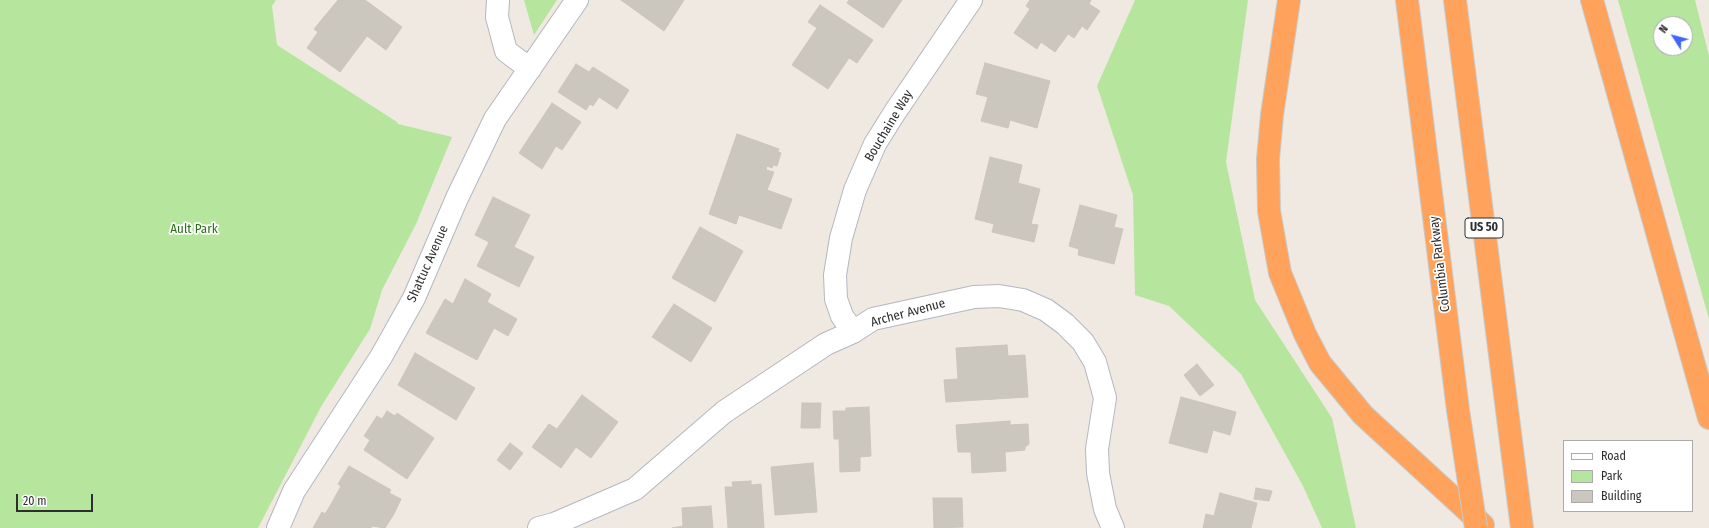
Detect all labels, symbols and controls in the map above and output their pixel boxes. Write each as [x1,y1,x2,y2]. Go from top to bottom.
north arrow [1653,16,1693,56]
text: N [1656,23,1671,36]
street label: Bouchaine Way [862,88,916,164]
street label: Columbia Parkway [1426,215,1454,313]
road number: US 50 [1465,218,1503,238]
park label: Ault Park [170,221,218,237]
street label: Shattuc Avenue [404,223,452,305]
street label: Archer Avenue [869,296,947,330]
legend [1563,440,1693,512]
text: Road [1601,449,1626,463]
text: Park [1601,469,1622,483]
scale bar [18,486,95,512]
text: Building [1601,489,1641,503]
text: 20 m [23,494,47,508]

